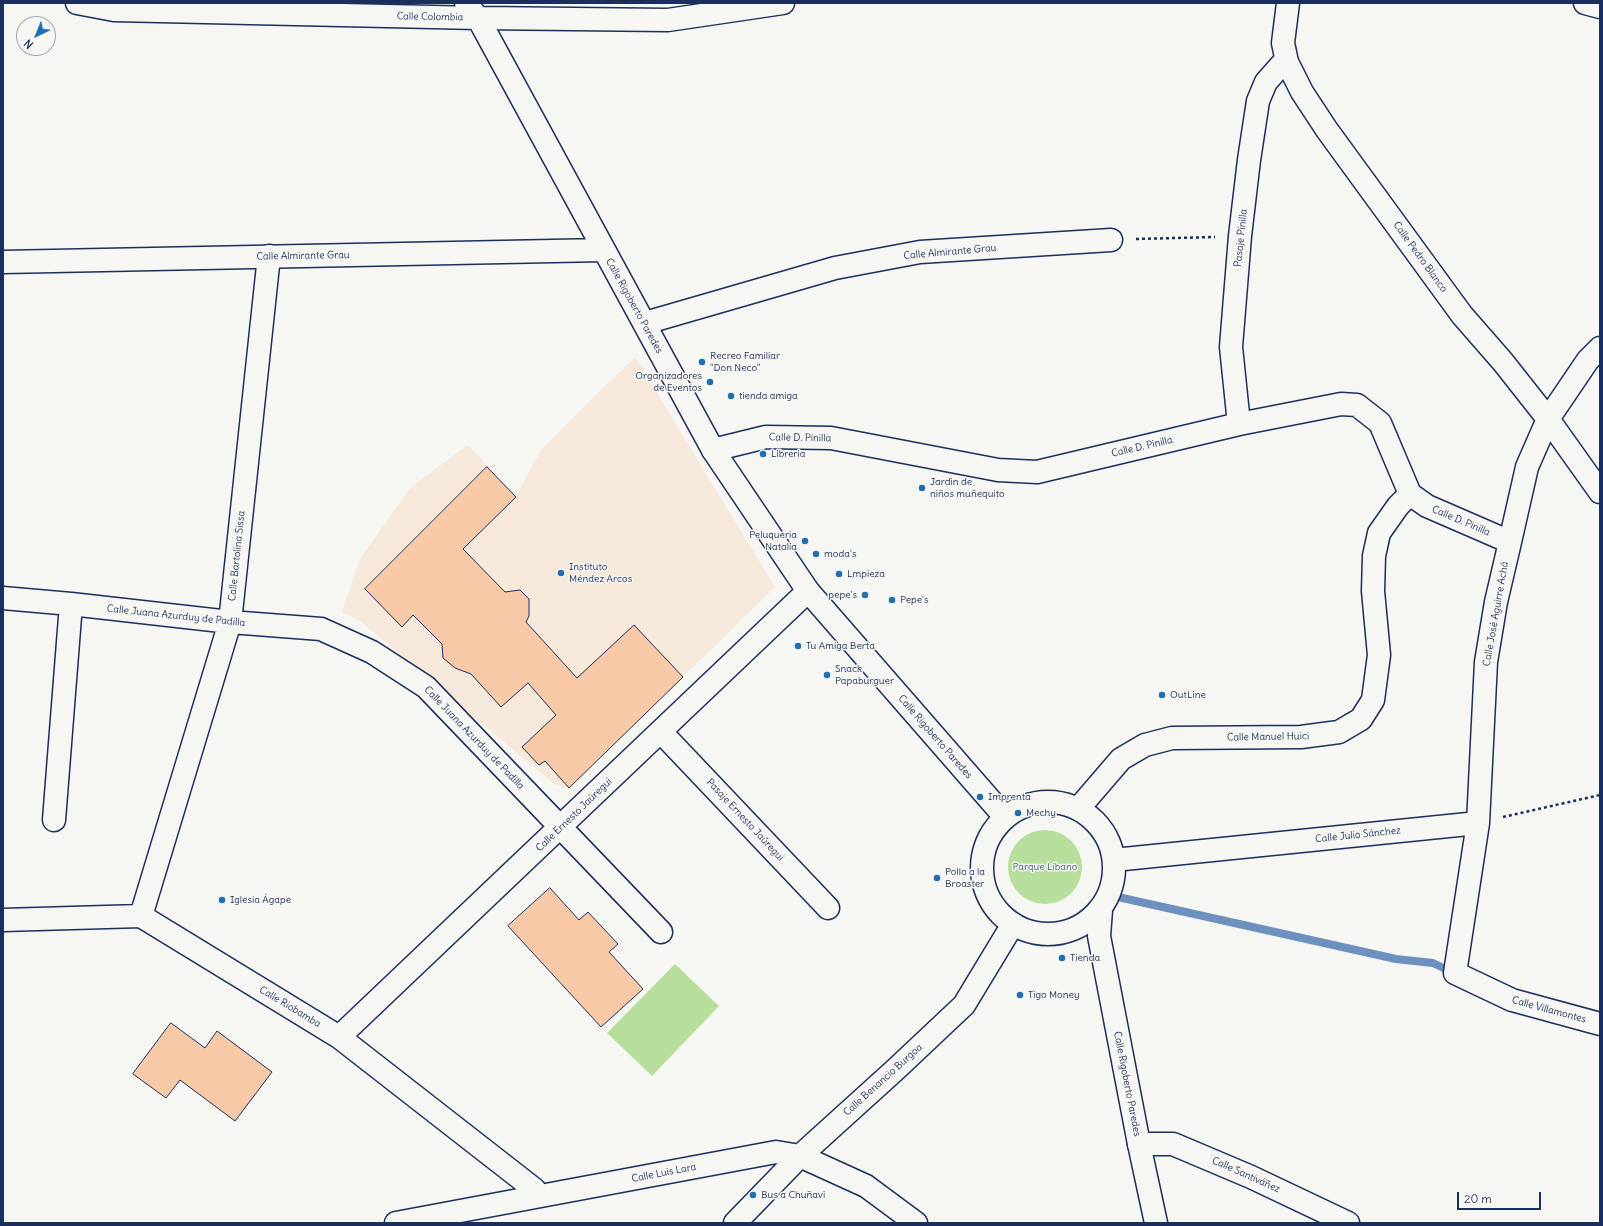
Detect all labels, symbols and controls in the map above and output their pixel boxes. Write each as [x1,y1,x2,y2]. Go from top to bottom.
street label: Calle Colombia [397,10,463,24]
north arrow [16,16,56,56]
text: N [21,36,36,52]
street label: Pasaje Pinilla [1232,208,1250,268]
street label: Calle Pedro Blanco [1390,219,1450,295]
street label: Calle Almirante Grau [903,242,997,262]
street label: Calle Almirante Grau [256,249,350,263]
street label: Calle Rigoberto Paredes [603,256,665,356]
place label: Recreo Familiar "Don Neco" [710,350,780,374]
marker: Recreo Familiar "Don Neco" [697,357,707,367]
place label: Organizadores de Eventos [635,370,702,394]
marker: Organizadores de Eventos [705,377,715,387]
place label: tienda amiga [739,390,798,402]
marker: tienda amiga [726,391,736,401]
street label: Calle D. Pinilla [769,431,831,445]
street label: Calle D. Pinilla [1110,434,1174,460]
place label: Libreria [771,448,805,460]
marker: Libreria [758,449,768,459]
place label: Jardin de niños muñequito [930,476,1005,500]
marker: Jardin de niños muñequito [917,483,927,493]
street label: Calle D. Pinilla [1430,503,1492,539]
street label: Calle Bartolina Sissa [226,510,248,602]
place label: Peluqueria Natalia [749,529,797,552]
marker: Peluqueria Natalia [800,536,810,546]
place label: moda's [824,548,856,560]
marker: moda's [811,549,821,559]
place label: Instituto Méndez Arcos [569,561,632,584]
street label: Calle José Aguirre Achá [1481,561,1511,667]
marker: Instituto Méndez Arcos [556,568,566,578]
place label: Lmpieza [847,568,885,580]
marker: Lmpieza [834,569,844,579]
place label: pepe's [828,589,857,601]
marker: pepe's [860,590,870,600]
place label: Pepe's [900,594,929,606]
marker: Pepe's [887,595,897,605]
street label: Calle Juana Azurduy de Padilla [106,603,246,629]
place label: Tu Amiga Berta [806,640,875,652]
marker: Tu Amiga Berta [793,641,803,651]
place label: Snack Papaburguer [835,663,894,686]
marker: Snack Papaburguer [822,670,832,680]
street label: Calle Juana Azurduy de Padilla [421,684,527,792]
place label: OutLine [1170,689,1206,701]
marker: OutLine [1157,690,1167,700]
street label: Calle Rigoberto Paredes [895,693,975,781]
street label: Calle Manuel Huici [1227,730,1309,744]
street label: Calle Ernesto Jaúregui [534,776,614,854]
street label: Pasaje Ernesto Jaúregui [704,776,786,864]
place label: Imprenta [988,791,1031,803]
marker: Imprenta [975,792,985,802]
place label: Mechy [1026,807,1056,819]
marker: Mechy [1013,808,1023,818]
street label: Calle Julio Sánchez [1315,825,1401,845]
park label: Parque Líbano [1013,861,1077,873]
place label: Pollo a la Broaster [945,866,985,890]
marker: Pollo a la Broaster [932,873,942,883]
place label: Iglesia Ágape [230,894,291,906]
marker: Iglesia Ágape [217,895,227,905]
place label: Tienda [1070,952,1100,964]
marker: Tienda [1057,953,1067,963]
street label: Calle Riobamba [257,984,323,1030]
place label: Tigo Money [1028,989,1080,1001]
marker: Tigo Money [1015,990,1025,1000]
street label: Calle Villamontes [1511,994,1587,1026]
street label: Calle Rigoberto Paredes [1111,1030,1143,1138]
street label: Calle Benancio Burgoa [841,1041,925,1119]
street label: Calle Santiváñez [1210,1155,1282,1195]
street label: Calle Luis Lara [631,1161,697,1185]
scale bar [1459,1184,1543,1210]
place label: Bus a Chuñavi [761,1189,825,1201]
marker: Bus a Chuñavi [748,1190,758,1200]
text: 20 m [1464,1191,1492,1206]

